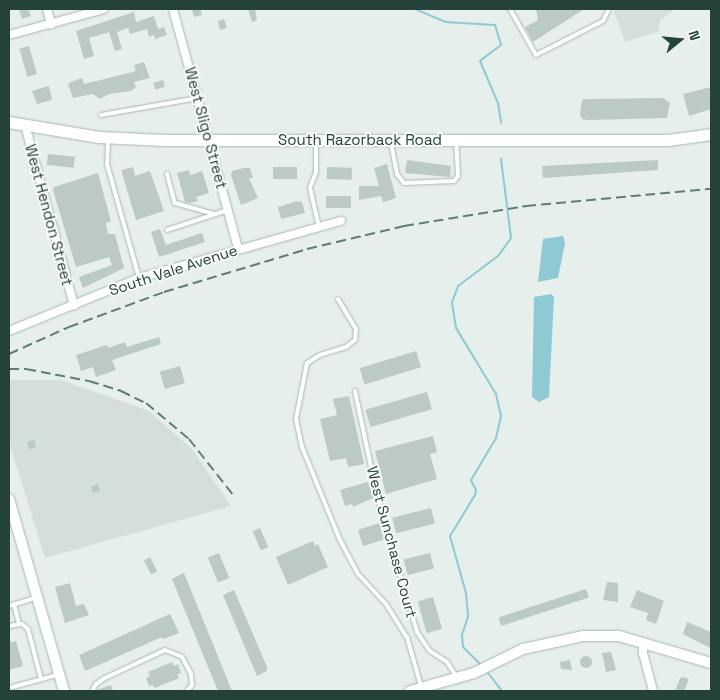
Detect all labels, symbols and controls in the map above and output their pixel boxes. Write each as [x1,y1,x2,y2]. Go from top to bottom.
north arrow [655,15,705,65]
text: N [684,28,704,43]
street label: West Sligo Street [181,65,231,191]
street label: South Razorback Road [278,131,442,149]
street label: West Hendon Street [21,142,77,288]
street label: South Vale Avenue [106,241,240,299]
street label: West Sunchase Court [363,464,421,620]

